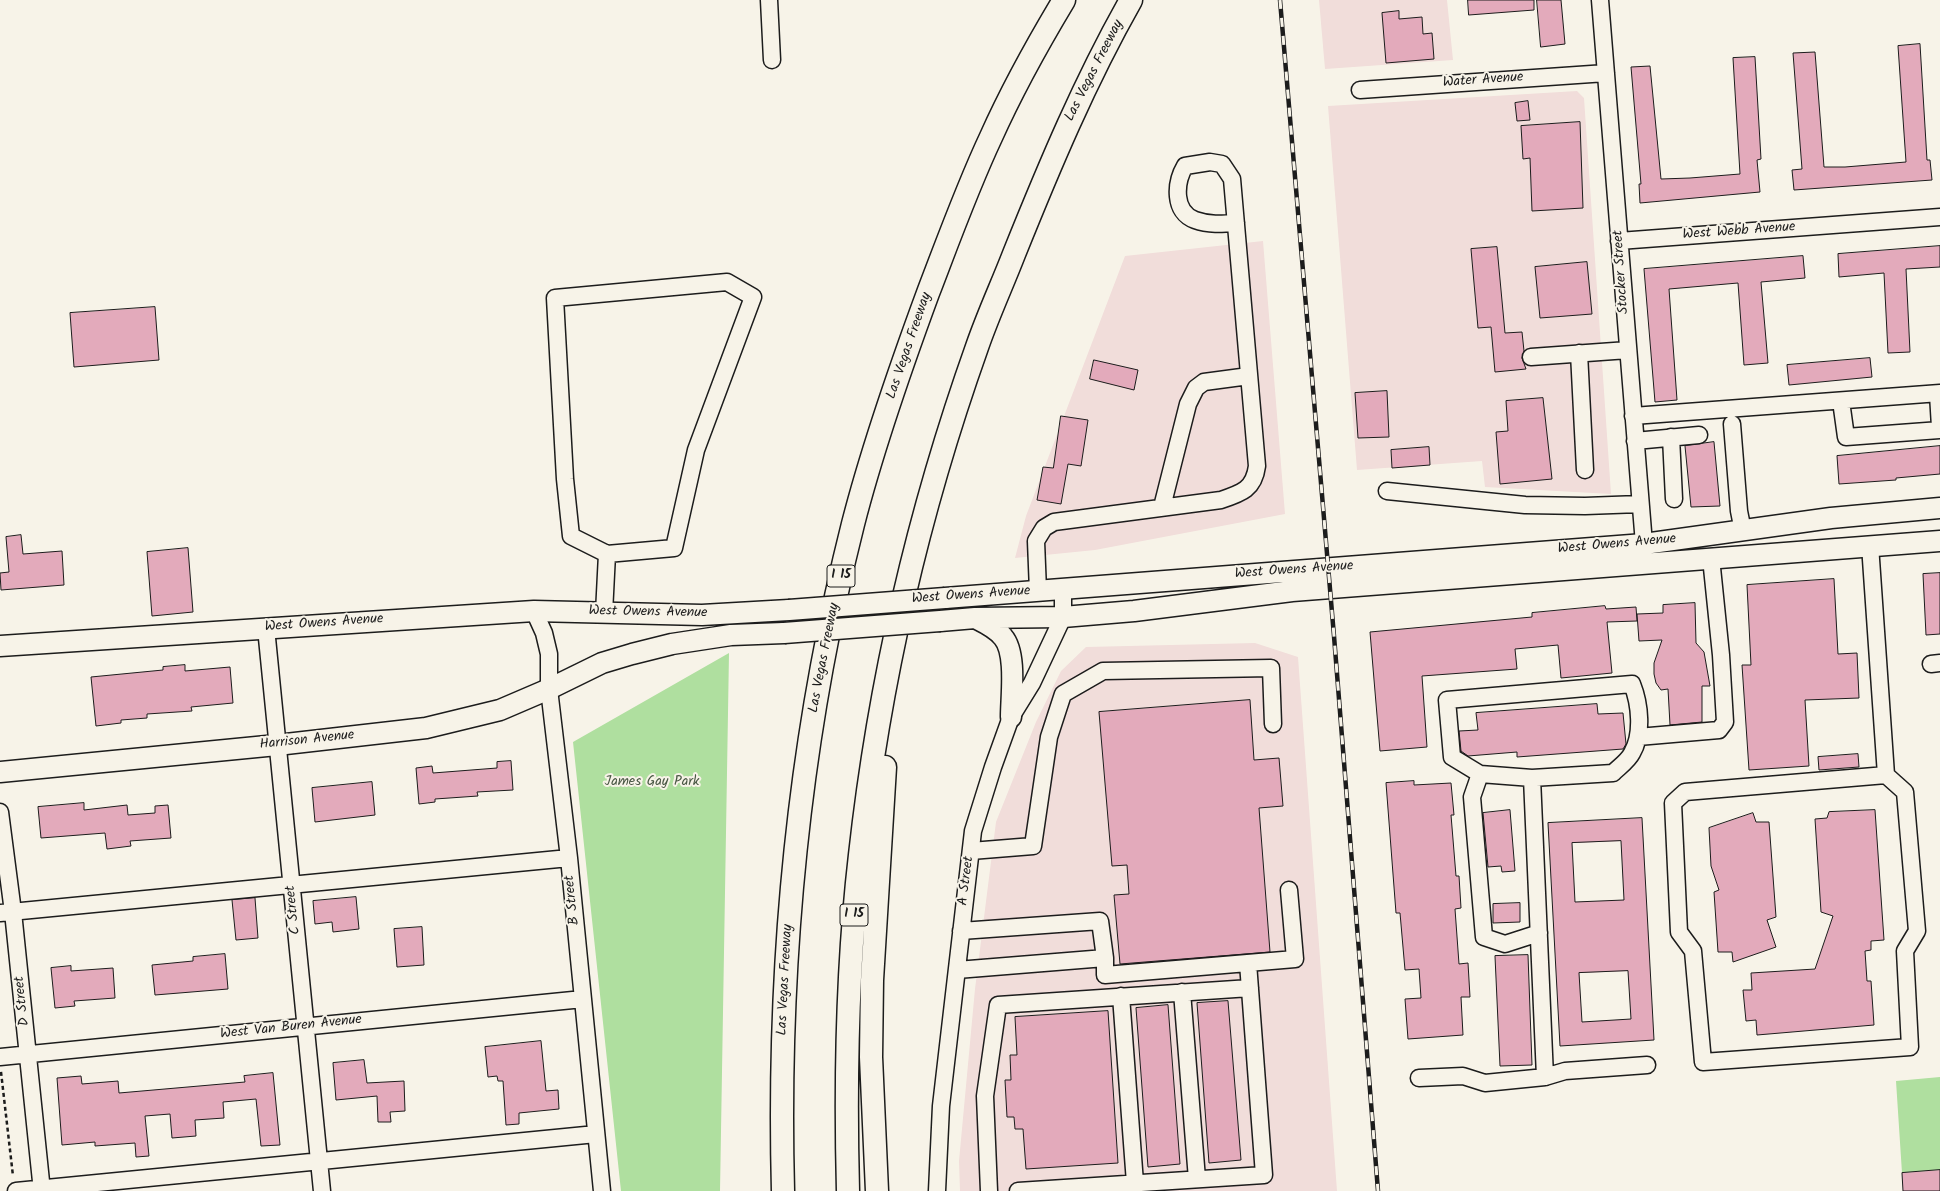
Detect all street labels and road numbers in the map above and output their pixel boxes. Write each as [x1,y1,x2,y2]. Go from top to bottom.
street label: Las Vegas Freeway [1062,18,1128,124]
street label: Water Avenue [1442,70,1524,92]
street label: West Webb Avenue [1682,220,1796,244]
street label: Stocker Street [1611,229,1633,315]
street label: Las Vegas Freeway [884,291,936,401]
street label: West Owens Avenue [1557,531,1677,559]
street label: West Owens Avenue [1234,558,1354,584]
road number: I 15 [827,565,855,587]
street label: West Owens Avenue [911,583,1031,609]
street label: Las Vegas Freeway [806,602,844,714]
street label: West Owens Avenue [588,604,708,622]
street label: West Owens Avenue [264,611,384,637]
street label: Harrison Avenue [259,728,355,754]
street label: A Street [956,855,978,907]
street label: B Street [562,874,584,926]
street label: C Street [283,885,305,935]
road number: I 15 [840,904,868,926]
street label: Las Vegas Freeway [775,924,797,1036]
street label: D Street [12,975,34,1027]
street label: West Van Buren Avenue [219,1012,363,1044]

